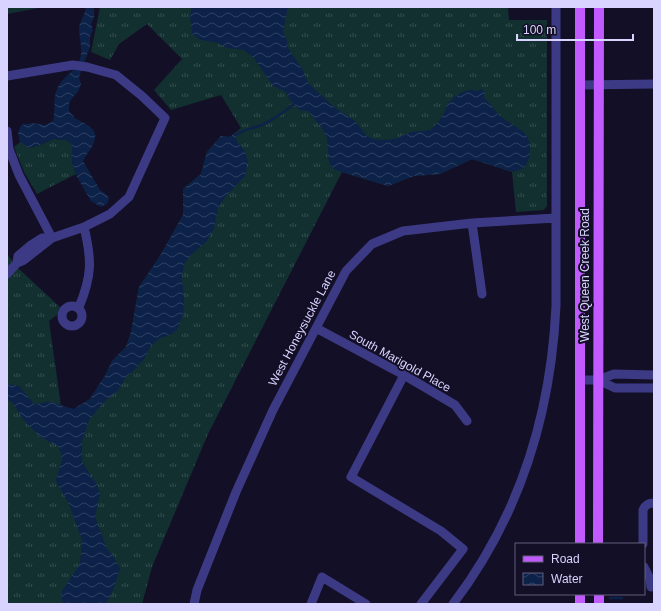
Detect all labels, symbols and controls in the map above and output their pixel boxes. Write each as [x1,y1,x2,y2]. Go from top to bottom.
scale bar [517,16,633,42]
text: 100 m [523,23,556,37]
street label: West Queen Creek Road [578,208,592,342]
street label: West Honeysuckle Lane [265,267,339,388]
street label: South Marigold Place [347,327,454,395]
legend [515,543,645,595]
text: Road [551,552,580,566]
text: Water [551,572,583,586]

